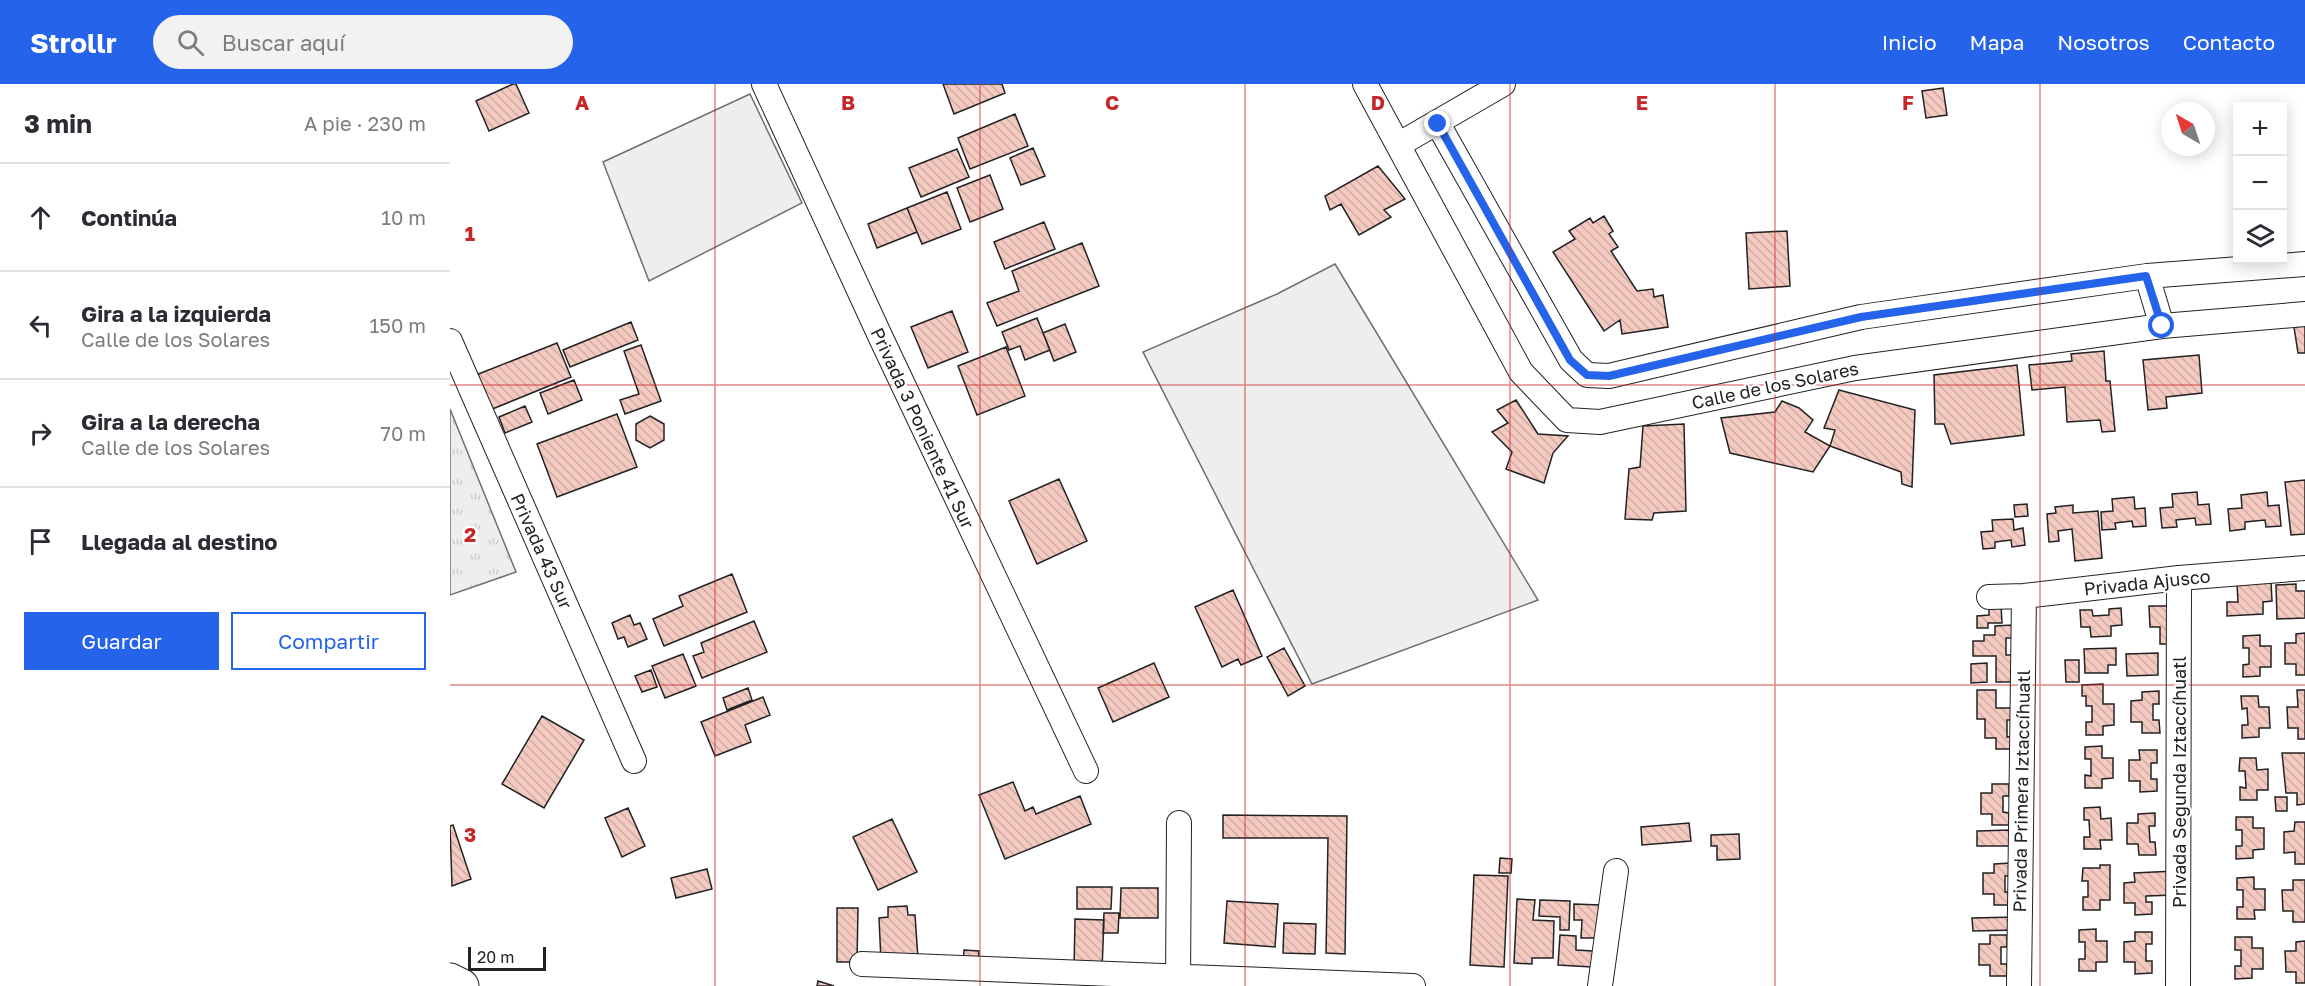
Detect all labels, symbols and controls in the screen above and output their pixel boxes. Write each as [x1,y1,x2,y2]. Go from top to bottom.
search box [153,15,573,69]
text: Strollr [30,26,117,59]
icon: search [174,26,207,59]
text: Buscar aquí [222,29,345,56]
text: Inicio [1882,29,1937,55]
text: Mapa [1970,29,2024,55]
text: Nosotros [2057,29,2150,55]
text: Contacto [2183,29,2275,55]
text: A [575,90,589,114]
text: B [841,90,855,114]
text: C [1105,90,1119,114]
text: D [1371,90,1385,114]
text: E [1636,90,1648,114]
text: F [1902,90,1914,114]
north arrow [2161,102,2215,156]
map controls [2233,102,2287,264]
button: + [2233,102,2287,156]
text: 3 min [24,108,92,139]
route end [1424,110,1450,136]
text: A pie · 230 m [304,111,426,135]
button: − [2233,156,2287,210]
icon: ahead [24,201,57,234]
text: Continúa [81,204,177,231]
text: 10 m [381,205,426,229]
button: layers [2233,210,2287,264]
text: 1 [465,221,475,245]
text: Gira a la izquierda [81,300,271,327]
icon: left [24,309,57,342]
route start [2148,312,2174,338]
text: 150 m [370,313,426,337]
street label: Privada 3 Poniente 41 Sur [867,324,979,532]
text: Calle de los Solares [81,327,270,351]
street label: Calle de los Solares [1689,357,1861,413]
text: Gira a la derecha [81,408,260,435]
icon: right [24,417,57,450]
text: 70 m [380,421,426,445]
text: Calle de los Solares [81,435,270,459]
street label: Privada 43 Sur [507,490,577,612]
text: 2 [464,522,476,546]
icon: arrive [24,525,57,558]
text: Llegada al destino [81,528,278,555]
street label: Privada Ajusco [2083,564,2211,600]
button: Guardar [24,612,219,670]
button: Compartir [231,612,426,670]
street label: Privada Segunda Iztaccíhuatl [2168,656,2190,908]
street label: Privada Primera Iztaccíhuatl [2008,669,2034,913]
text: 3 [464,822,476,846]
scale bar [468,944,546,972]
text: 20 m [477,947,514,967]

